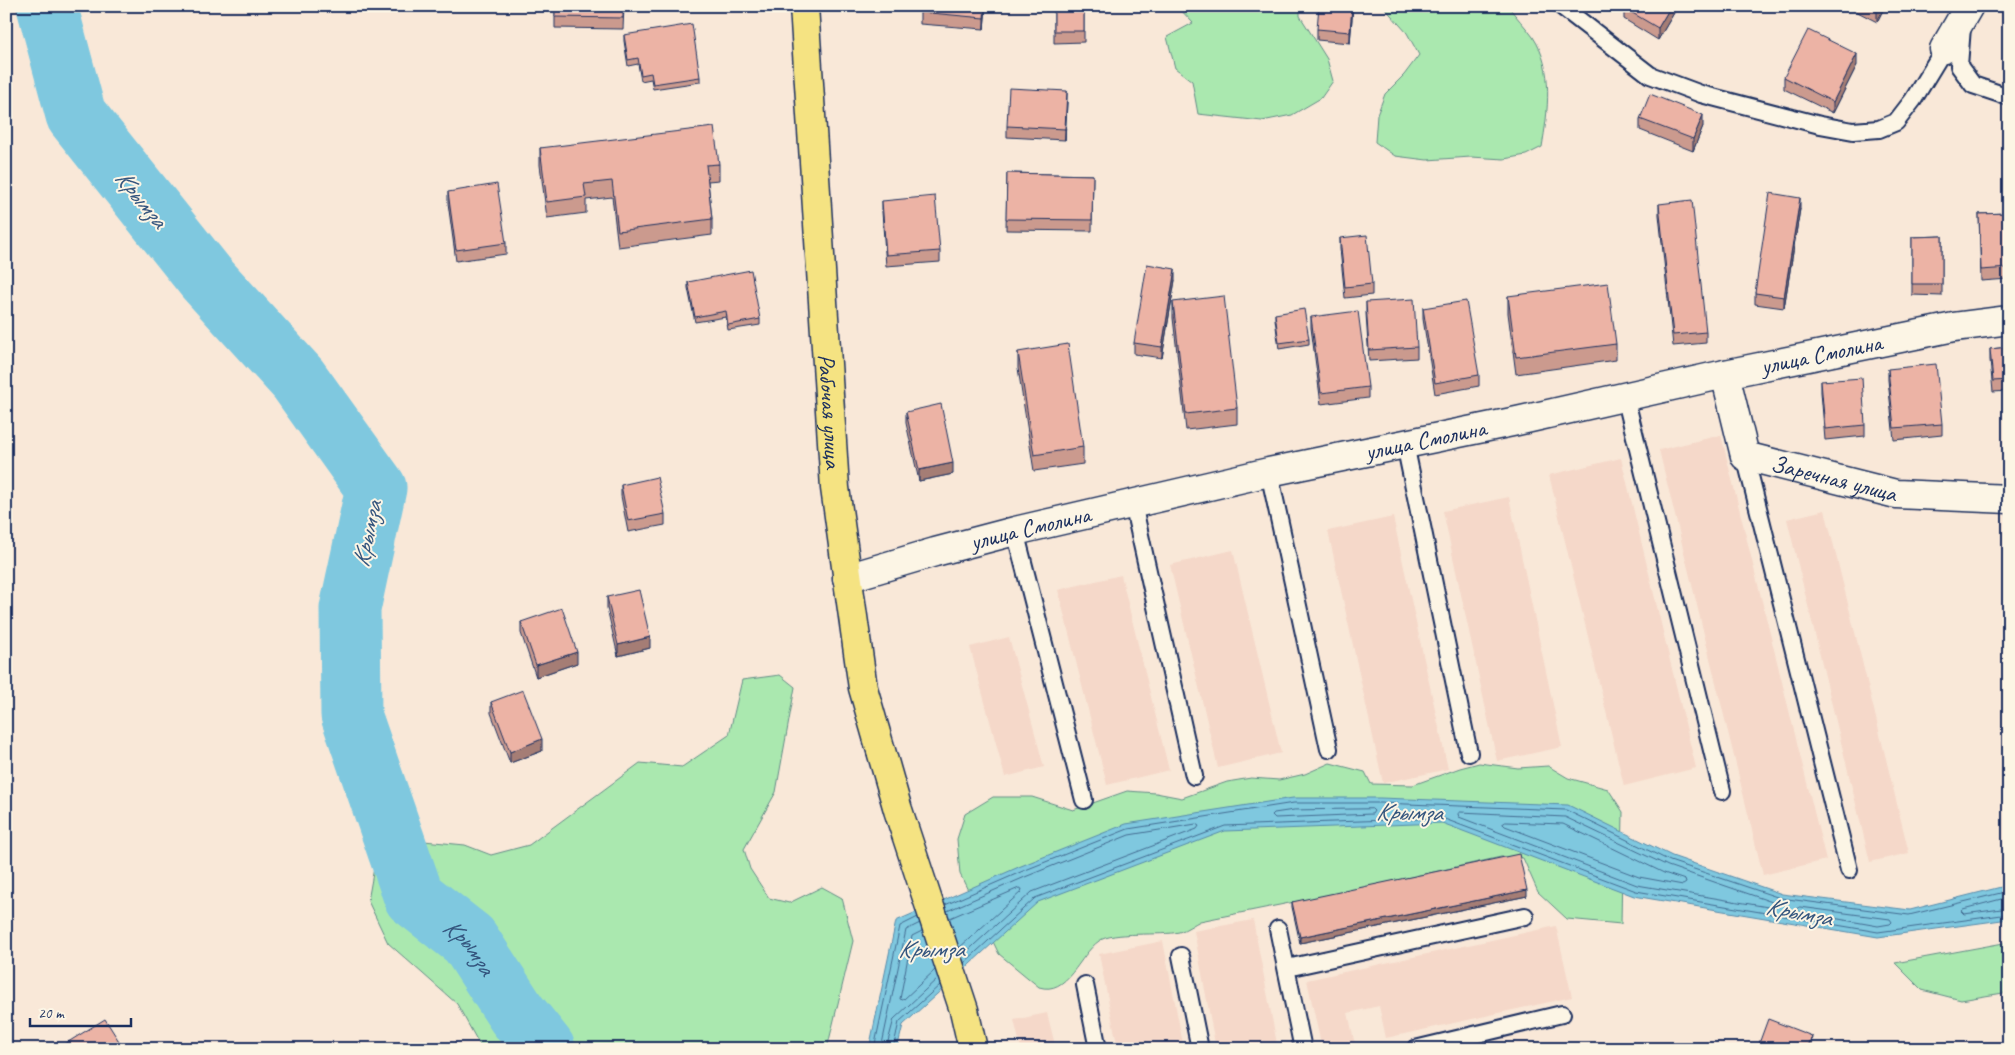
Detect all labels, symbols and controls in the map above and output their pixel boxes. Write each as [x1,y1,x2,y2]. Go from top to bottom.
water label: Крымза [108,163,176,236]
street label: улица Смолина [1756,327,1887,382]
street label: Рабочая улица [811,353,849,471]
street label: улица Смолина [1360,412,1491,467]
street label: Заречная улица [1768,448,1901,509]
water label: Крымза [344,497,390,570]
street label: улица Смолина [965,499,1095,558]
water label: Крымза [1376,795,1444,829]
water label: Крымза [1763,890,1836,934]
water label: Крымза [436,911,503,983]
water label: Крымза [898,933,966,965]
scale bar [30,995,131,1027]
text: 20 m [38,1004,65,1023]

